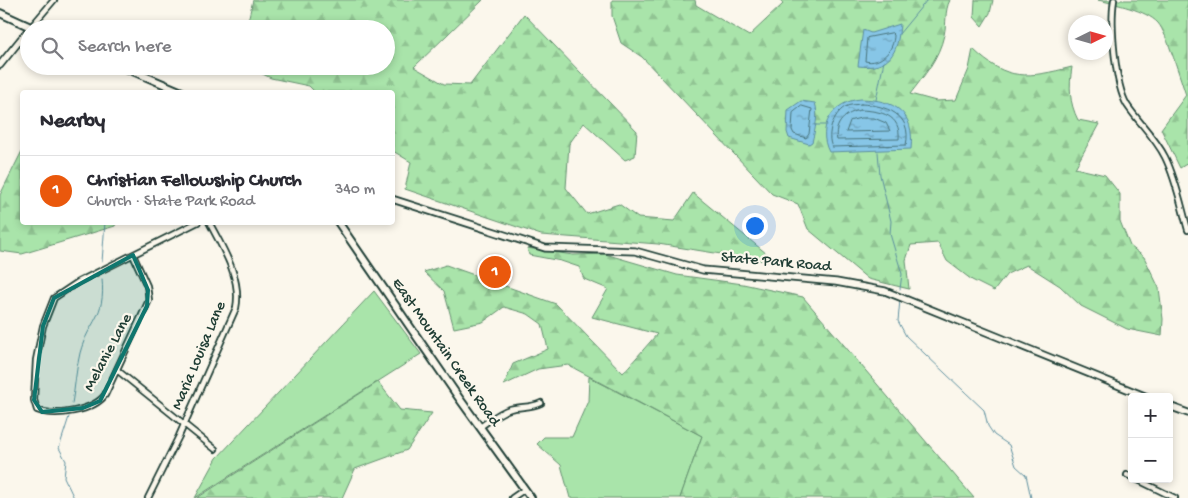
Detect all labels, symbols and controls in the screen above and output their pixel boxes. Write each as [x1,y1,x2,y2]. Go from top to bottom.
north arrow [1068,15,1113,60]
search box [20,20,395,75]
icon: search [38,34,66,62]
text: Search here [78,36,172,59]
text: Nearby [40,110,105,135]
text: Christian Fellowship Church [87,170,302,193]
text: 1 [53,181,59,200]
text: 340 m [335,181,375,200]
text: Church · State Park Road [87,193,255,212]
your location [742,213,768,239]
street label: State Park Road [720,249,834,277]
pin: 1 [479,253,511,291]
street label: East Mountain Creek Road [387,275,504,432]
street label: Maria Louisa Lane [169,298,232,413]
street label: Melanie Lane [81,310,138,395]
map controls [1128,393,1173,483]
button: + [1128,393,1173,438]
button: − [1128,438,1173,483]

